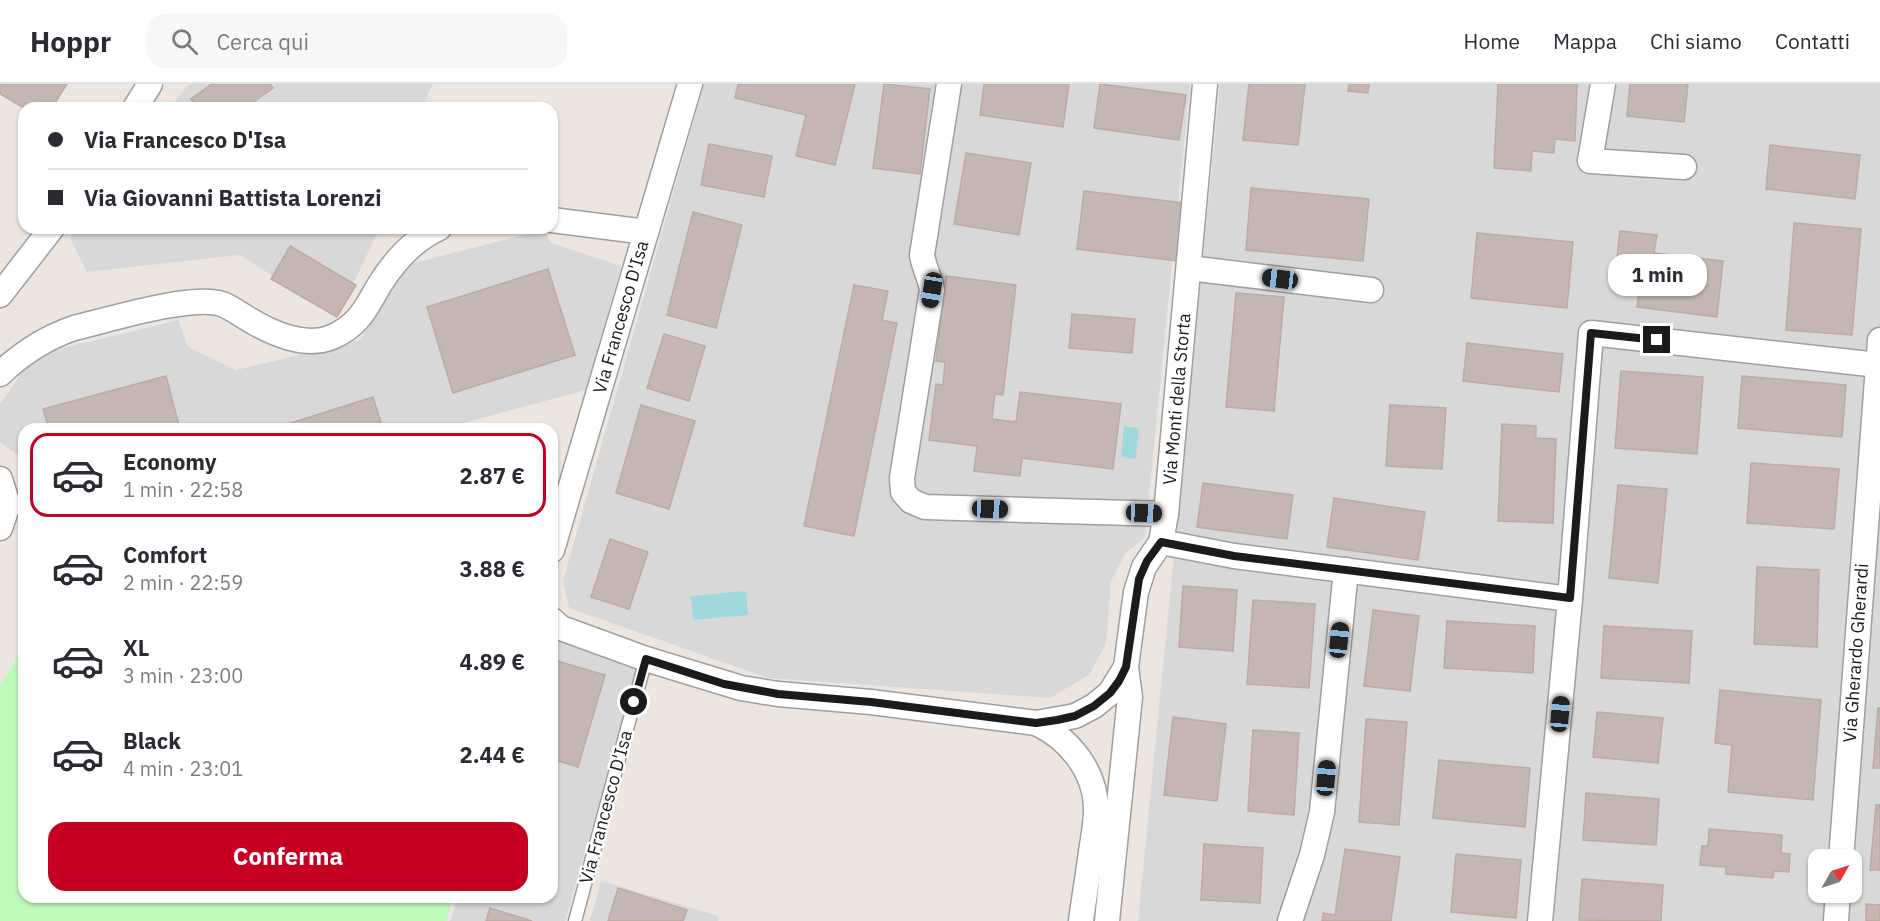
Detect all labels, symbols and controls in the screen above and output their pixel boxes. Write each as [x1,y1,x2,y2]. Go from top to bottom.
search box [147,14,567,68]
text: Hoppr [30,23,111,60]
icon: search [168,25,201,58]
text: Cerca qui [216,27,309,56]
text: Home [1464,27,1520,55]
text: Mappa [1553,27,1617,55]
text: Chi siamo [1650,27,1742,55]
text: Contatti [1775,27,1850,55]
text: Via Francesco D'Isa [84,125,286,154]
text: Via Giovanni Battista Lorenzi [84,183,381,212]
street label: Via Francesco D'Isa [588,237,653,396]
callout: 1 min [1608,253,1706,295]
text: 1 min [1631,261,1684,288]
car [1261,268,1299,290]
car [920,271,944,309]
street label: Via Monti della Storta [1158,312,1196,486]
route end [1643,326,1670,353]
text: Economy [123,447,217,476]
icon: car [51,448,105,502]
text: 2.87 € [460,461,525,490]
text: 1 min · 22:58 [123,476,243,503]
car [972,499,1008,519]
car [1126,503,1162,523]
text: Comfort [123,540,207,569]
icon: car [51,541,105,595]
text: 3.88 € [460,554,525,583]
street label: Via Gherardo Gherardi [1838,563,1873,743]
text: 2 min · 22:59 [123,569,243,596]
car [1328,621,1350,659]
text: XL [123,633,149,662]
icon: car [51,634,105,688]
text: 4.89 € [460,647,525,676]
text: 3 min · 23:00 [123,662,243,689]
route start [620,688,647,715]
car [1549,695,1571,733]
text: Black [123,726,181,755]
icon: car [51,727,105,781]
street label: Via Francesco D'Isa [574,727,637,886]
text: 2.44 € [460,740,525,769]
text: 4 min · 23:01 [123,755,243,782]
car [1315,759,1337,797]
button: Conferma [48,822,528,891]
north arrow [1808,849,1862,903]
map controls [1808,849,1862,903]

